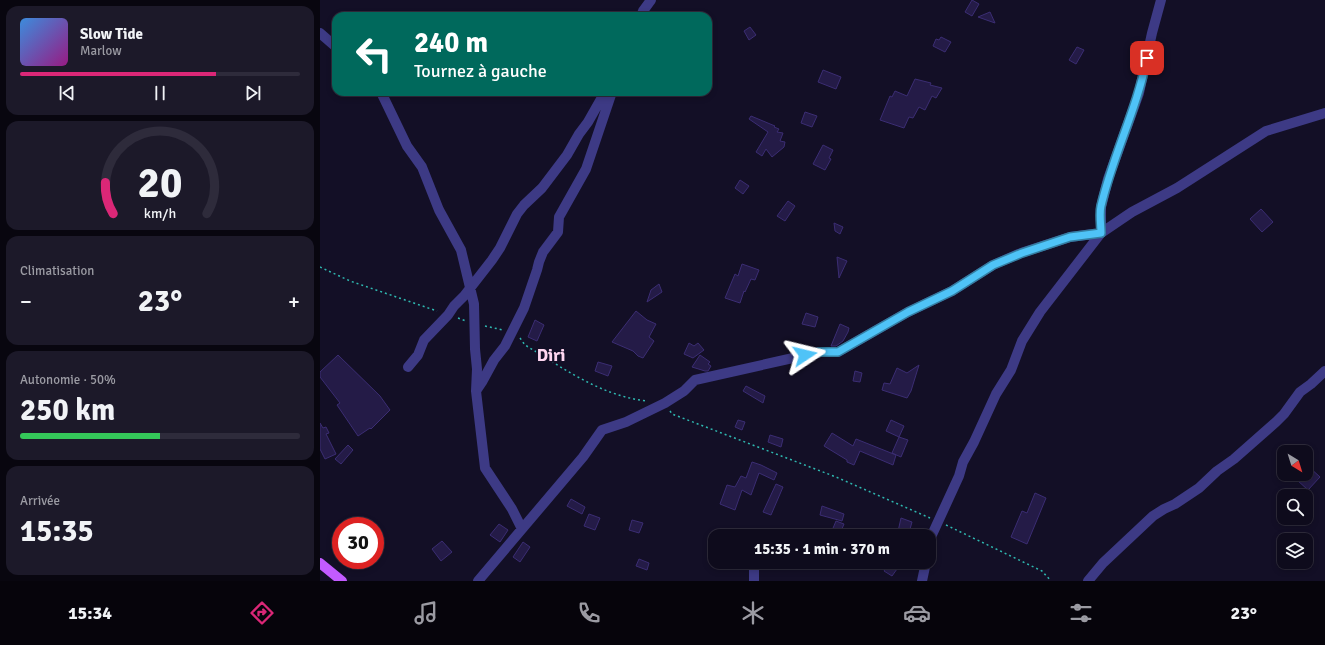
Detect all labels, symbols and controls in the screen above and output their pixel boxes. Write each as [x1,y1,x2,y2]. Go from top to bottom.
text: Slow Tide [80,25,143,43]
text: 240 m [414,26,488,60]
icon: left [348,28,400,80]
pin [1130,41,1164,75]
text: Marlow [80,43,122,59]
icon: arrive [1136,47,1158,69]
text: Tournez à gauche [414,60,547,82]
icon: previous [56,82,78,104]
icon: pause [149,82,171,104]
icon: next [242,82,264,104]
text: 20 [138,157,182,208]
text: km/h [144,204,176,221]
text: Climatisation [20,263,94,279]
text: 23° [138,283,182,320]
text: − [20,288,32,315]
text: + [288,288,300,315]
position arrow [784,334,826,376]
district label: Diri [537,345,565,366]
text: Autonomie · 50% [20,372,116,388]
text: 250 km [20,392,115,429]
north arrow [1277,445,1313,481]
map controls [1277,445,1313,569]
button: search [1277,489,1313,525]
text: Arrivée [20,493,60,509]
text: 15:35 [20,513,94,550]
speed limit sign: 30 [332,517,384,569]
button: layers [1277,533,1313,569]
text: 15:35 · 1 min · 370 m [754,540,890,558]
icon: directions [248,599,276,627]
icon: music [412,599,440,627]
icon: phone [575,599,603,627]
icon: climate [739,599,767,627]
icon: car [903,599,931,627]
icon: filters [1067,599,1095,627]
text: 15:34 [68,602,112,624]
text: 23° [1230,602,1257,624]

